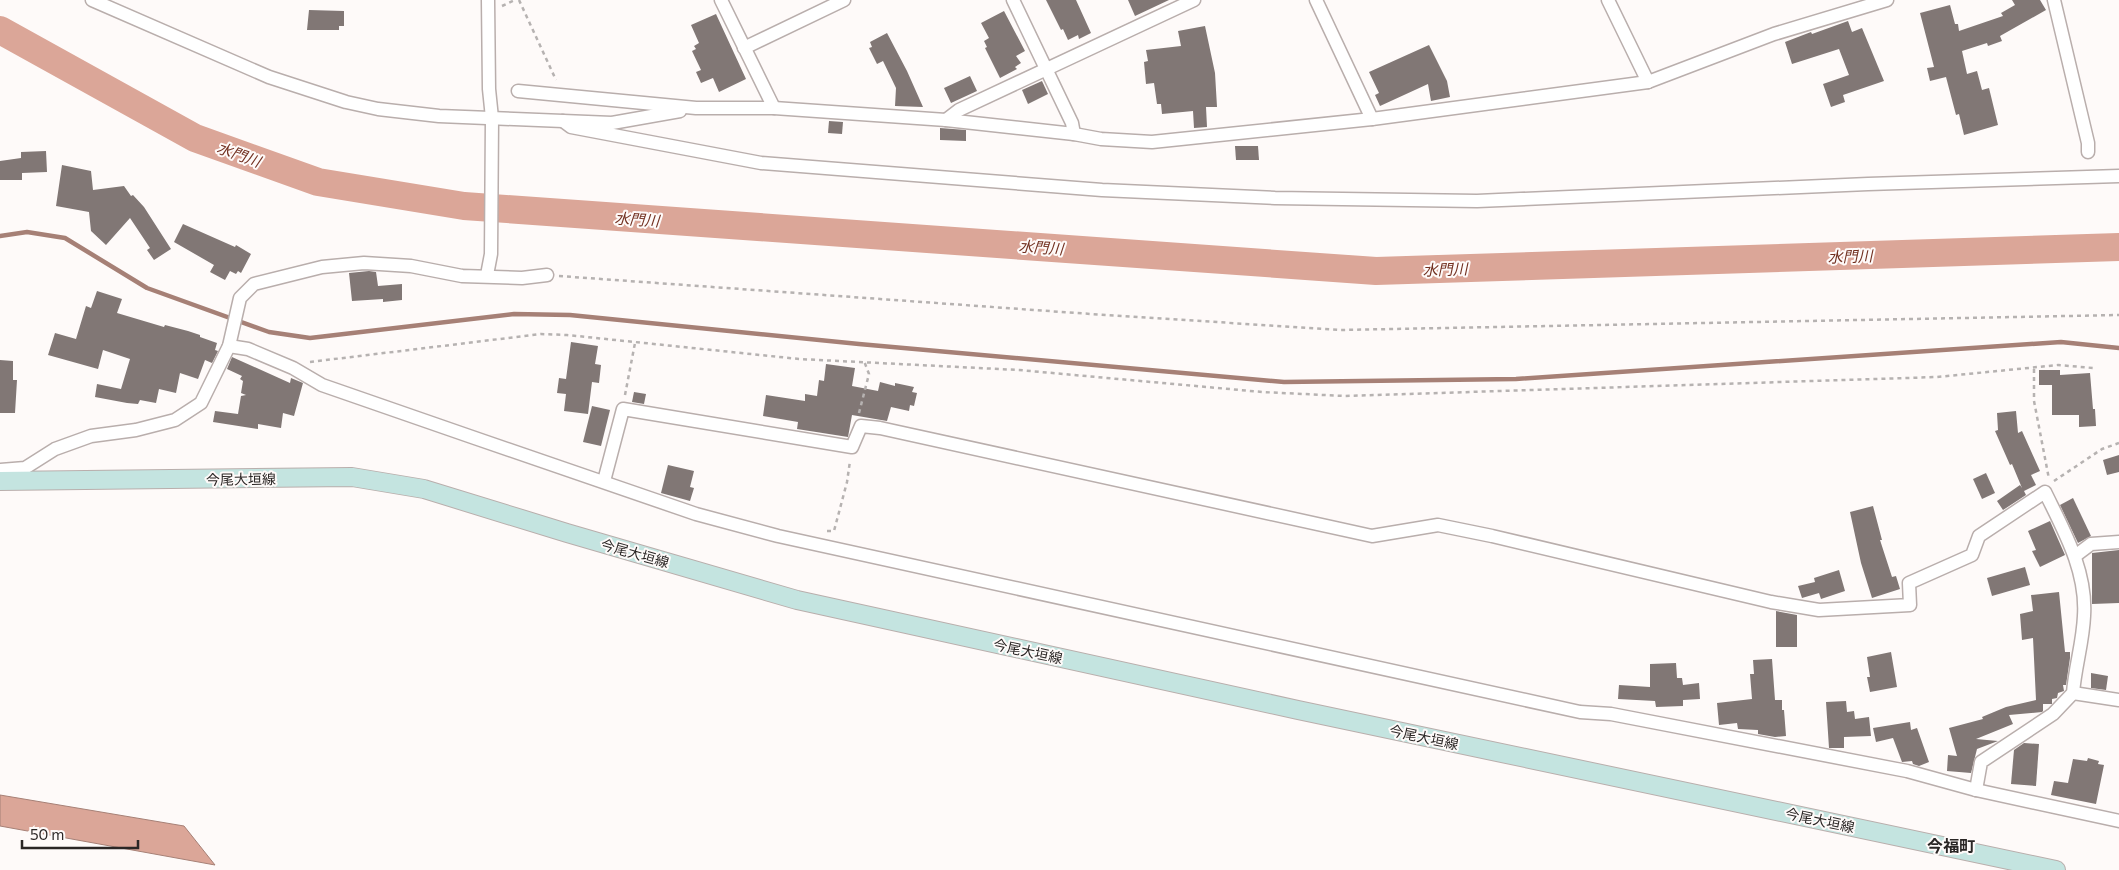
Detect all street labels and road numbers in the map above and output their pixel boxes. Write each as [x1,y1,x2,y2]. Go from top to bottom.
street label: 今尾大垣線 [206,470,276,488]
street label: 今尾大垣線 [599,535,671,571]
street label: 今尾大垣線 [992,635,1064,667]
street label: 今尾大垣線 [1388,721,1460,753]
street label: 今尾大垣線 [1784,804,1856,836]

